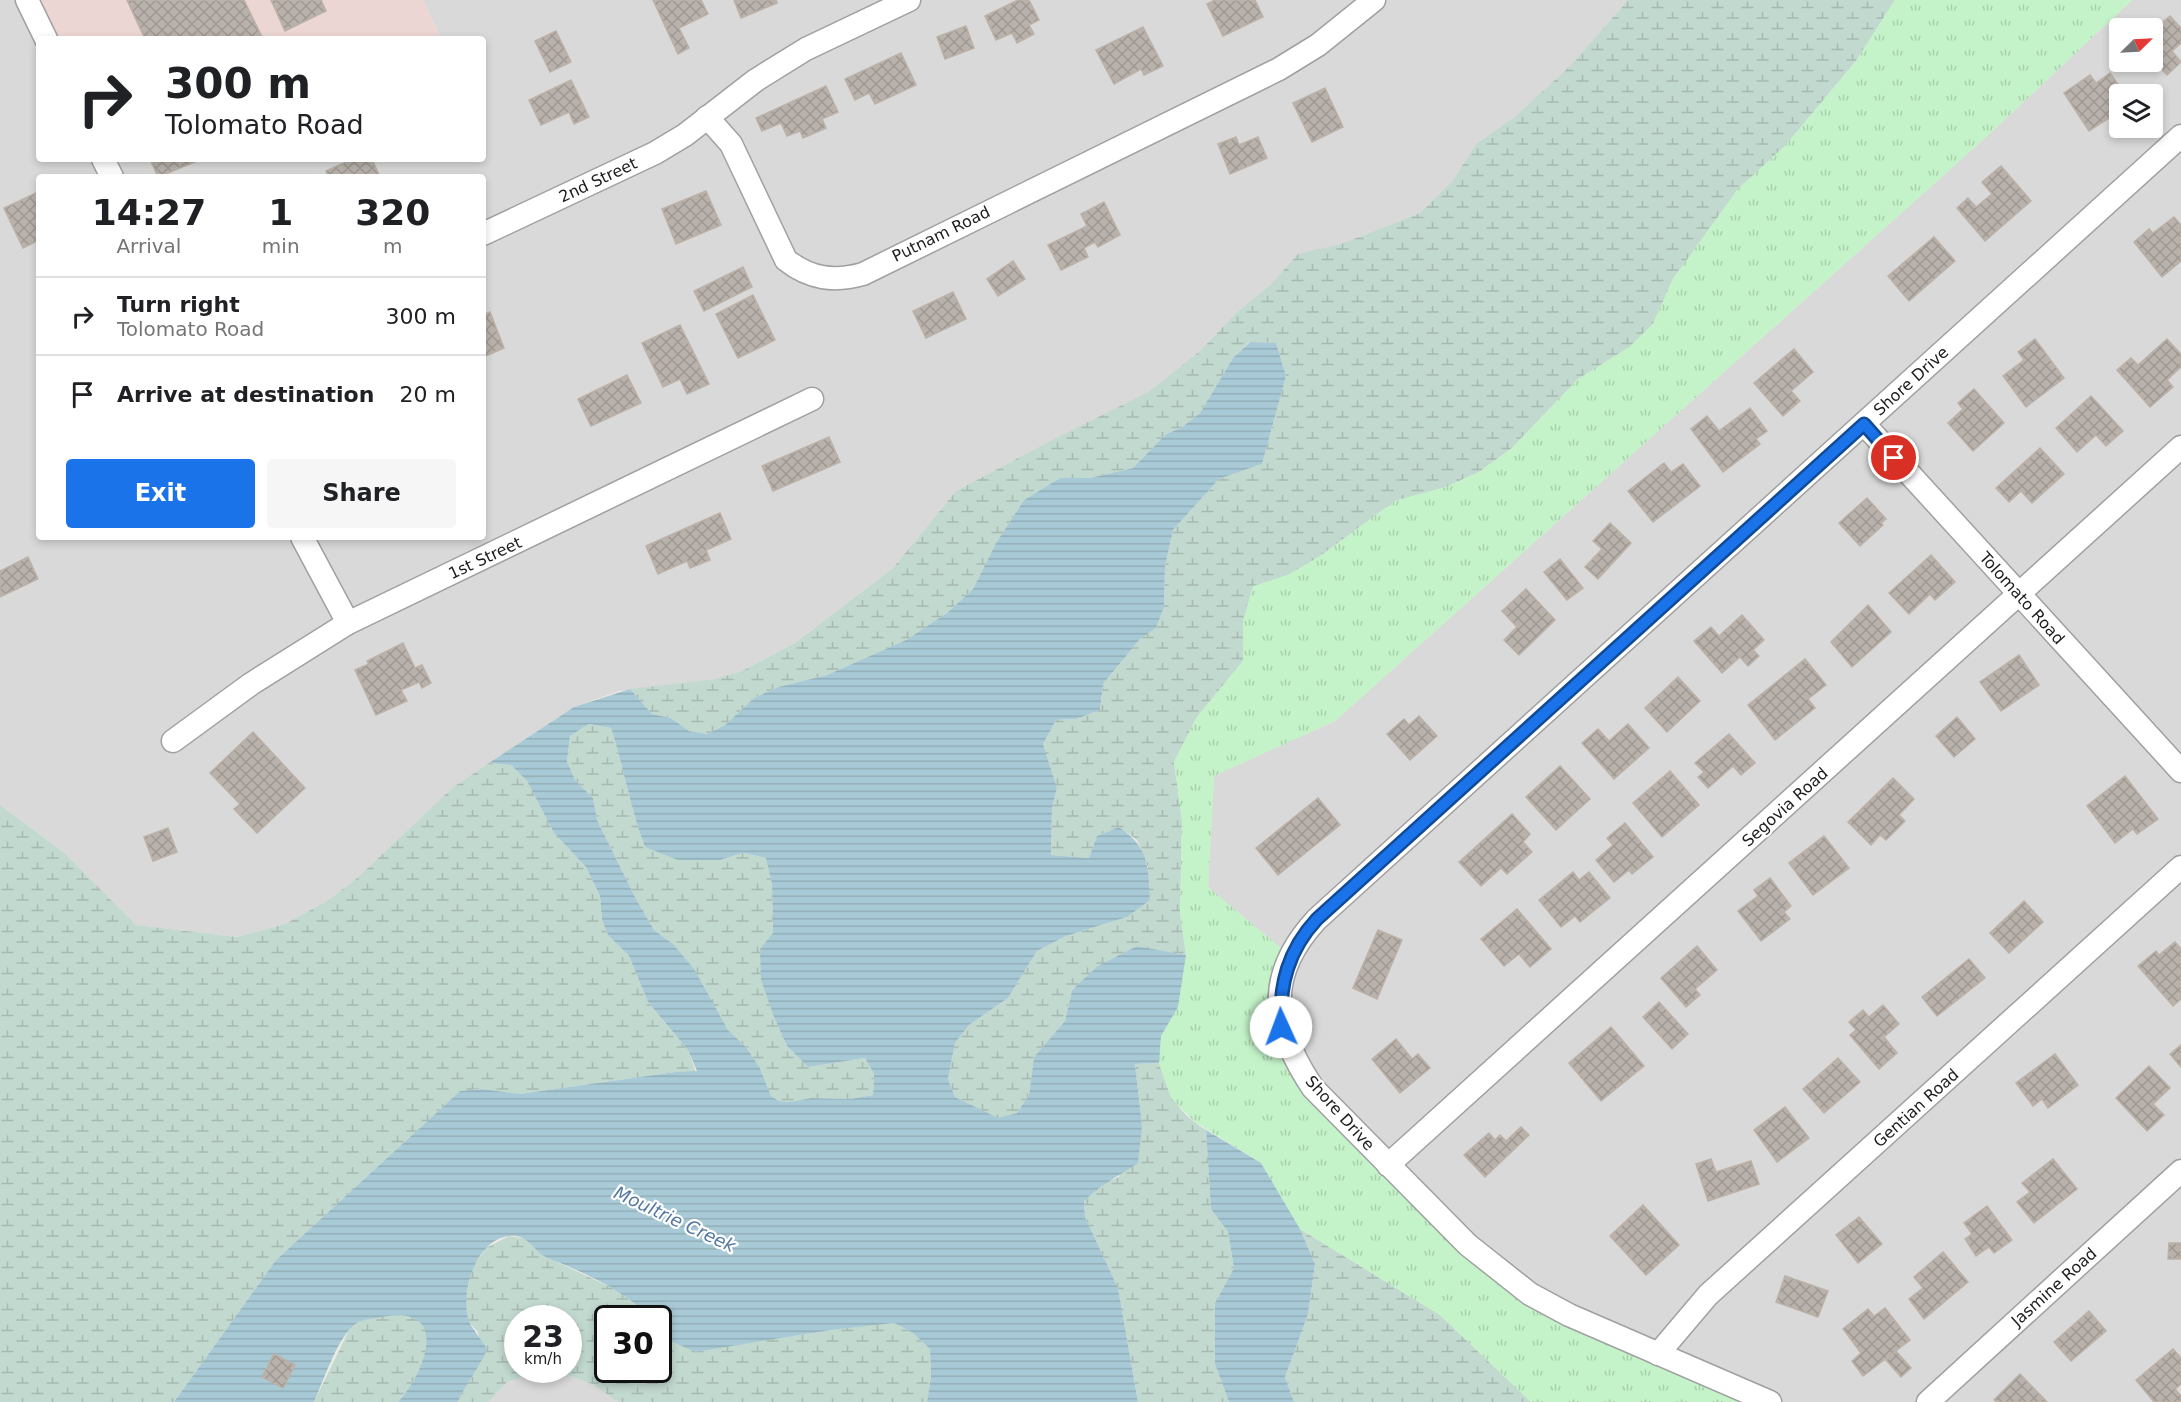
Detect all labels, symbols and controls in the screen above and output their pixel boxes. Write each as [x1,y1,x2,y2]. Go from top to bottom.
north arrow [2109,18,2163,72]
map controls [2109,18,2163,138]
text: 300 m [165,59,311,108]
icon: right [66,60,144,138]
button: layers [2109,84,2163,138]
text: Tolomato Road [165,109,364,140]
street label: 2nd Street [556,154,640,206]
text: 14:27 [92,192,206,233]
text: 1 [268,192,293,233]
text: 320 [355,192,430,233]
street label: Putnam Road [889,202,993,266]
text: Arrival [116,234,181,258]
text: min [262,234,300,258]
text: m [383,234,403,258]
text: Turn right [117,292,240,317]
icon: right [66,300,99,333]
text: 300 m [386,304,456,329]
text: Tolomato Road [117,317,264,341]
street label: Shore Drive [1870,343,1952,419]
icon: arrive [66,378,99,411]
text: Arrive at destination [117,382,374,407]
text: 20 m [400,382,456,407]
pin [1868,432,1919,483]
icon: arrive [1877,441,1910,474]
button: Exit [66,459,255,528]
button: Share [267,459,456,528]
street label: 1st Street [445,533,525,583]
street label: Tolomato Road [1975,547,2068,648]
street label: Segovia Road [1738,764,1832,850]
position arrow [1249,995,1313,1059]
street label: Gentian Road [1869,1065,1963,1151]
street label: Shore Drive [1302,1072,1378,1154]
water label: Moultrie Creek [611,1182,741,1257]
street label: Jasmine Road [2007,1244,2101,1331]
speed limit sign: 30 [594,1305,672,1383]
text: 23 [522,1319,564,1354]
text: km/h [524,1350,562,1368]

